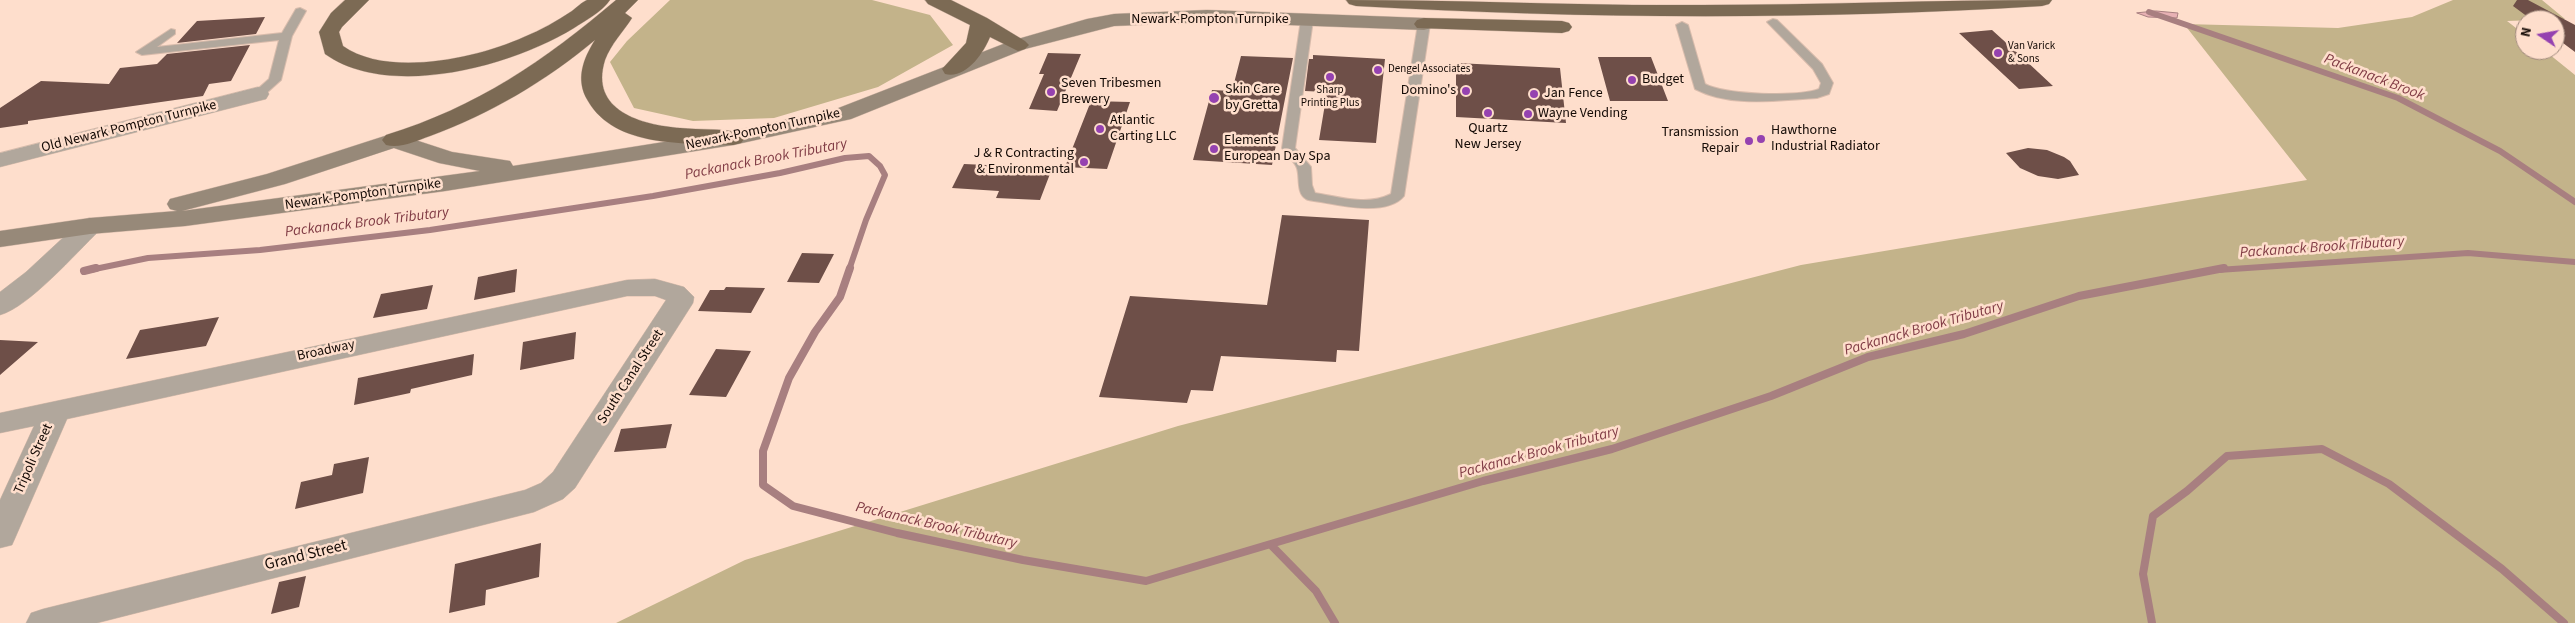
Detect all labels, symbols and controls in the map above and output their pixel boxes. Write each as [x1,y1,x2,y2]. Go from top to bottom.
north arrow [2515,10,2565,60]
street label: Newark-Pompton Turnpike [1131,12,1289,28]
text: N [2516,25,2537,39]
place label: Van Varick & Sons [2008,40,2055,66]
marker: Van Varick & Sons [1992,47,2004,59]
water label: Packanack Brook [2321,51,2427,105]
place label: Dengel Associates [1388,63,1470,77]
marker: Dengel Associates [1372,64,1384,76]
marker: Sharp Printing Plus [1324,71,1336,83]
place label: Budget [1642,72,1684,88]
marker: Budget [1626,74,1638,86]
place label: Seven Tribesmen Brewery [1061,76,1161,108]
place label: Skin Care by Gretta [1225,82,1280,114]
place label: Domino's [1401,83,1456,99]
place label: Sharp Printing Plus [1301,84,1359,110]
marker: Domino's [1460,85,1472,97]
marker: Seven Tribesmen Brewery [1045,86,1057,98]
place label: Jan Fence [1544,86,1603,102]
marker: Jan Fence [1528,88,1540,100]
marker: Skin Care by Gretta [1207,91,1221,105]
street label: Old Newark Pompton Turnpike [40,97,218,157]
street label: Newark-Pompton Turnpike [684,105,842,155]
place label: Wayne Vending [1538,106,1627,122]
marker: Quartz New Jersey [1482,107,1494,119]
marker: Wayne Vending [1522,108,1534,120]
place label: Atlantic Carting LLC [1110,113,1177,146]
place label: Quartz New Jersey [1455,121,1521,154]
marker: Atlantic Carting LLC [1094,123,1106,135]
place label: Hawthorne Industrial Radiator [1771,123,1880,156]
place label: Transmission Repair [1662,125,1739,158]
place label: Elements European Day Spa [1224,133,1330,166]
marker: Hawthorne Industrial Radiator [1755,133,1767,145]
water label: Packanack Brook Tributary [683,135,849,185]
marker: Transmission Repair [1743,135,1755,147]
marker: Elements European Day Spa [1208,143,1220,155]
place label: J & R Contracting & Environmental [974,146,1074,178]
marker: J & R Contracting & Environmental [1078,156,1090,168]
street label: Newark-Pompton Turnpike [284,176,442,214]
water label: Packanack Brook Tributary [284,204,450,242]
water label: Packanack Brook Tributary [2239,233,2405,263]
water label: Packanack Brook Tributary [1842,298,2006,360]
street label: South Canal Street [594,327,668,427]
street label: Broadway [296,337,356,365]
street label: Tripoli Street [11,421,57,497]
water label: Packanack Brook Tributary [1457,423,1621,483]
water label: Packanack Brook Tributary [854,499,1018,553]
street label: Grand Street [263,537,349,575]

